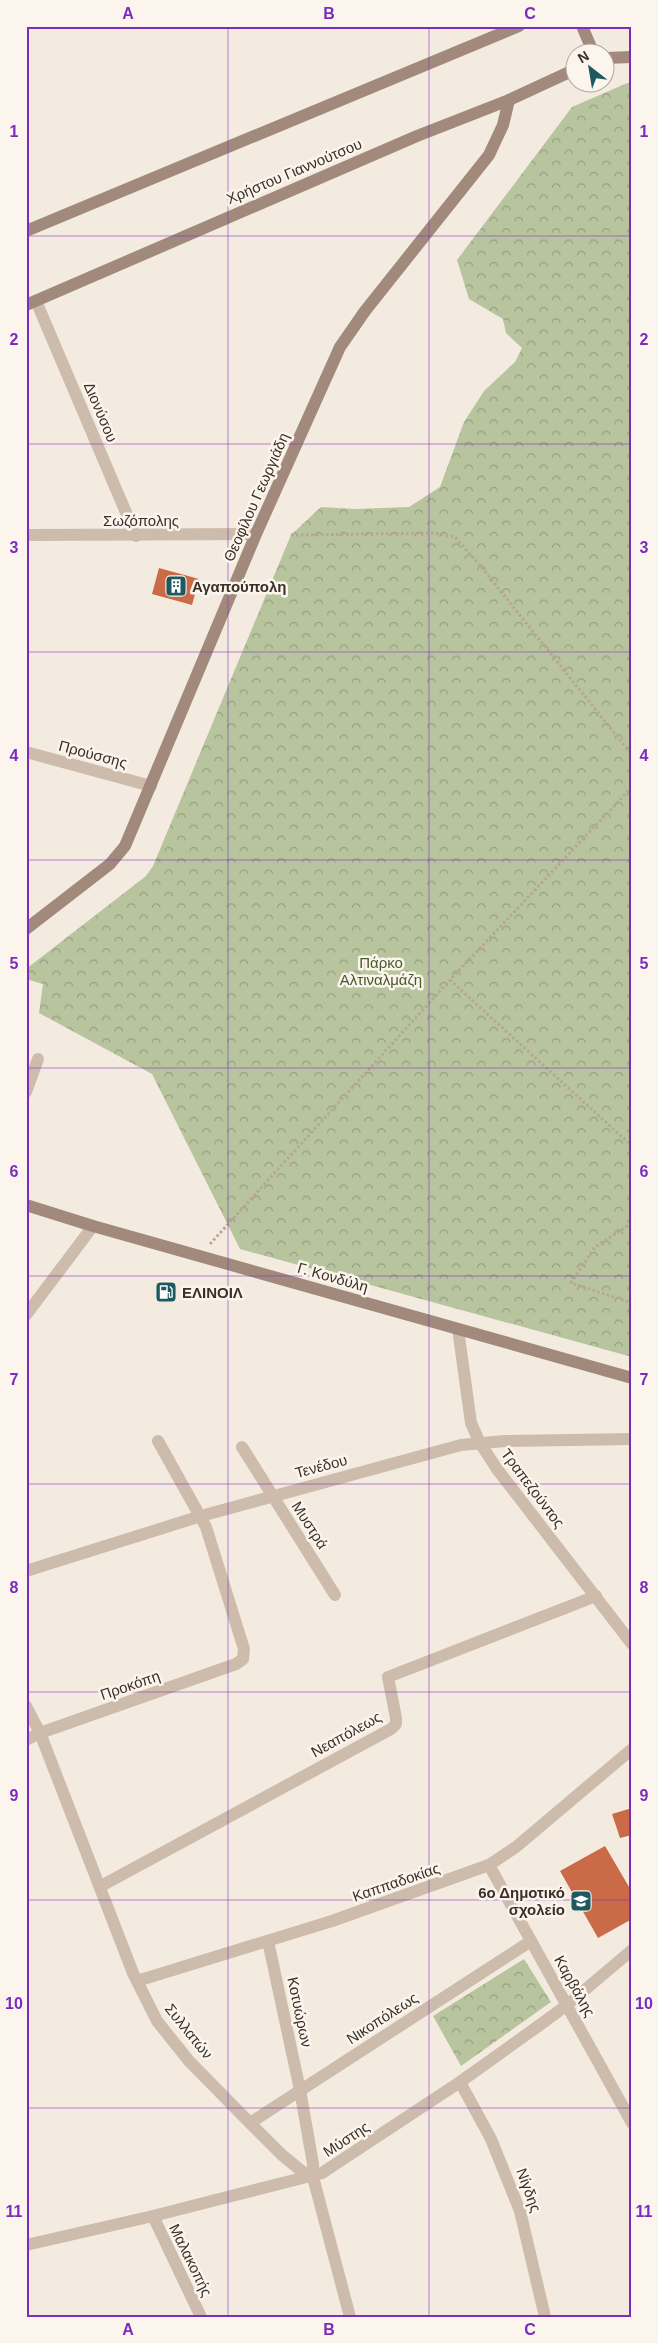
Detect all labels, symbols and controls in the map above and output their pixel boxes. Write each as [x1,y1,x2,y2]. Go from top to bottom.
text: A [122,5,134,22]
text: B [323,5,335,22]
text: C [524,5,536,22]
north arrow [566,42,616,92]
text: N [575,47,592,66]
text: 1 [10,123,19,140]
text: 1 [640,123,649,140]
street label: Χρήστου Γιαννούτσου [224,135,364,207]
text: 2 [10,331,19,348]
text: 2 [640,331,649,348]
street label: Διονύσου [81,380,121,444]
street label: Θεοφίλου Γεωργιάδη [220,430,292,564]
street label: Σωζόπολης [103,512,179,529]
text: 3 [10,539,19,556]
text: 3 [640,539,649,556]
building icon: Αγαπούπολη [164,574,188,598]
place label: Αγαπούπολη [192,578,287,595]
street label: Προύσσης [57,737,129,771]
text: 4 [10,747,19,764]
text: 4 [640,747,649,764]
park label: Πάρκο Αλτιναλμάζη [340,954,422,988]
text: 5 [10,955,19,972]
text: 5 [640,955,649,972]
text: 6 [10,1163,19,1180]
text: 6 [640,1163,649,1180]
street label: Γ. Κονδύλη [296,1259,370,1295]
fuel station icon: ΕΛΙΝΟΙΛ [154,1280,178,1304]
place label: ΕΛΙΝΟΙΛ [182,1284,243,1301]
text: 7 [10,1371,19,1388]
text: 7 [640,1371,649,1388]
street label: Τραπεζούντος [498,1445,568,1531]
street label: Τενέδου [293,1451,349,1481]
street label: Μυστρά [288,1498,332,1552]
text: 8 [10,1579,19,1596]
text: 8 [640,1579,649,1596]
street label: Προκόπη [98,1667,162,1703]
street label: Νεαπόλεως [308,1708,384,1760]
text: 9 [10,1787,19,1804]
text: 9 [640,1787,649,1804]
street label: Καππαδοκίας [350,1859,442,1905]
place label: 6ο Δημοτικό σχολείο [478,1884,565,1918]
school or university icon: 6ο Δημοτικό σχολείο [569,1889,593,1913]
street label: Καρβάλης [551,1952,599,2020]
street label: Κοτυώρων [284,1975,316,2049]
street label: Νικοπόλεως [343,1989,421,2047]
text: 10 [5,1995,23,2012]
text: 10 [635,1995,653,2012]
street label: Συλλατών [162,2000,216,2062]
street label: Μύστης [320,2118,372,2160]
street label: Νίγδης [513,2166,545,2214]
text: 11 [6,2203,23,2220]
text: 11 [636,2203,653,2220]
street label: Μαλακοπής [166,2221,216,2299]
text: A [122,2321,134,2338]
text: B [323,2321,335,2338]
text: C [524,2321,536,2338]

